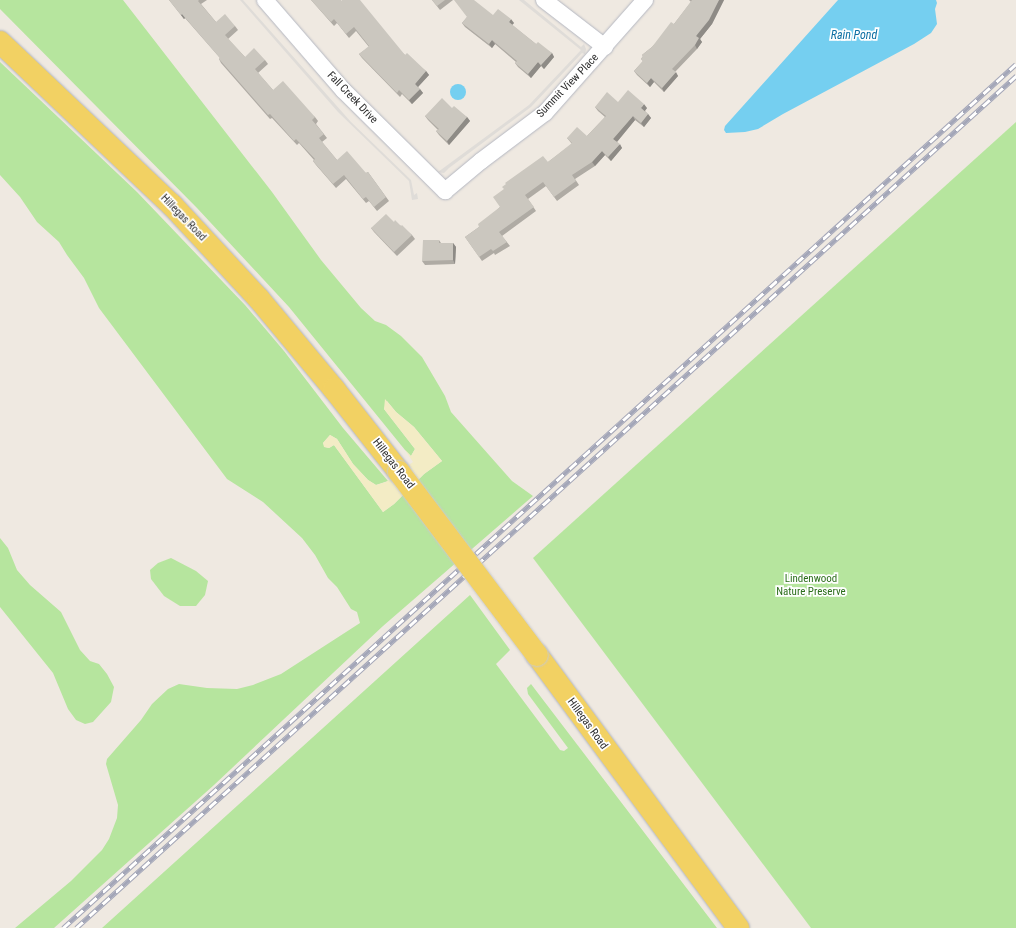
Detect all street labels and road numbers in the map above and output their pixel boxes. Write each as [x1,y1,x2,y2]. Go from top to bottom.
street label: Summit View Place [534,51,602,121]
street label: Fall Creek Drive [324,69,380,127]
street label: Hillegas Road [157,192,209,244]
street label: Hillegas Road [369,436,417,492]
street label: Hillegas Road [564,696,610,752]

